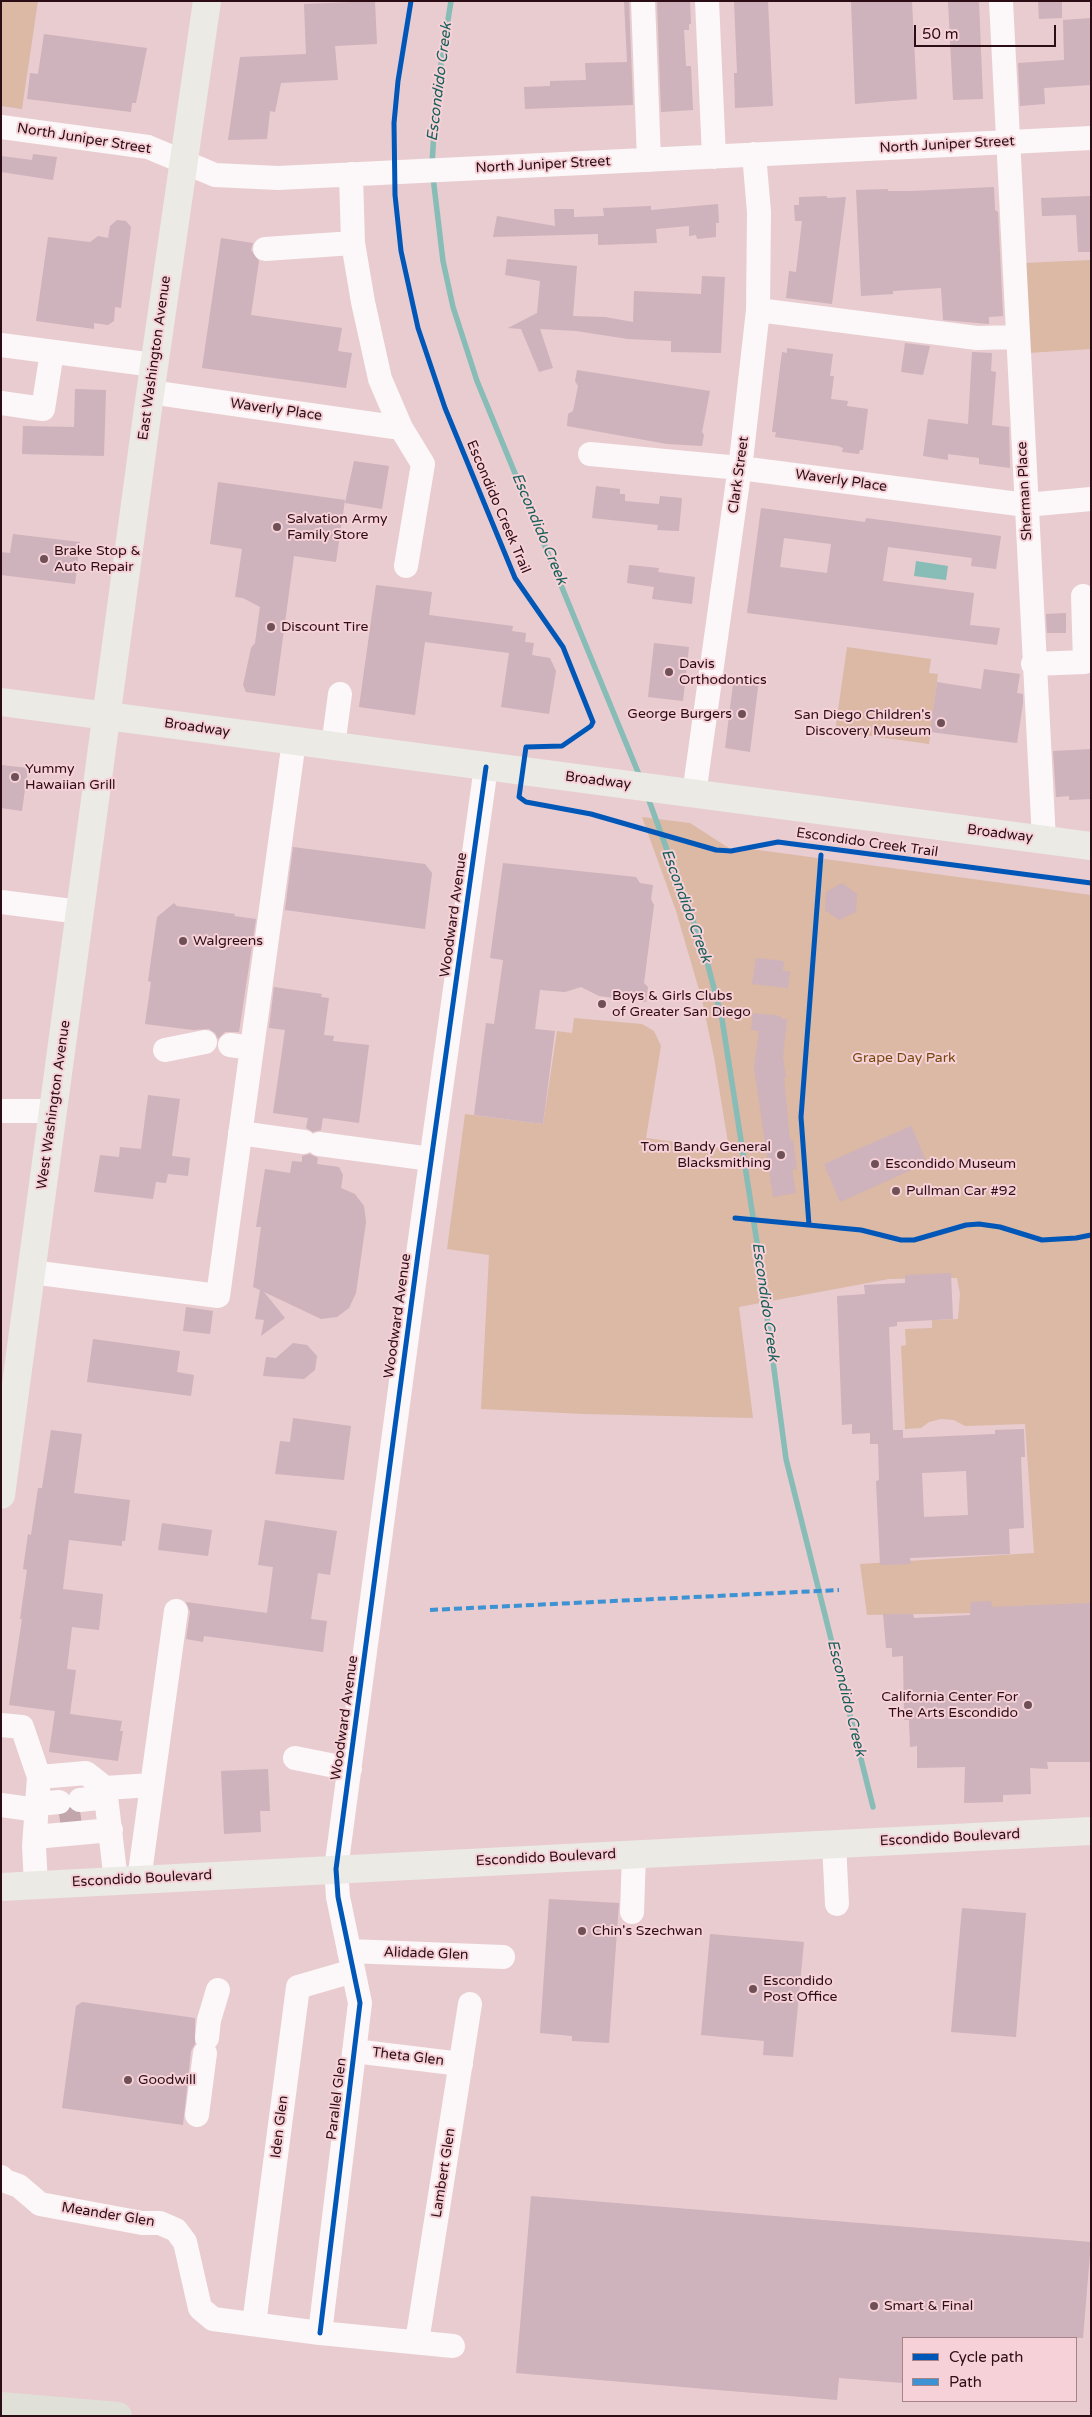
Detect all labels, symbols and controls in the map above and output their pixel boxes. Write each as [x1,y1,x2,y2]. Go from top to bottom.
scale bar [917,15,1060,47]
water label: Escondido Creek [424,22,456,142]
text: 50 m [922,25,959,43]
street label: North Juniper Street [16,120,152,158]
street label: North Juniper Street [879,133,1015,157]
street label: North Juniper Street [475,153,611,177]
street label: East Washington Avenue [135,275,175,441]
street label: Waverly Place [229,395,323,425]
street label: Clark Street [725,435,753,515]
street label: Escondido Creek Trail [462,438,534,576]
street label: Sherman Place [1014,441,1036,541]
street label: Waverly Place [794,466,888,496]
water label: Escondido Creek [507,470,571,588]
place label: Salvation Army Family Store [287,511,387,544]
marker: Salvation Army Family Store [271,521,283,533]
place label: Brake Stop & Auto Repair [54,543,141,576]
marker: Brake Stop & Auto Repair [38,553,50,565]
place label: Discount Tire [281,619,368,635]
marker: Discount Tire [265,621,277,633]
place label: Davis Orthodontics [679,656,767,689]
marker: Davis Orthodontics [663,666,675,678]
place label: George Burgers [627,706,732,722]
place label: San Diego Children's Discovery Museum [794,707,931,740]
marker: George Burgers [736,708,748,720]
street label: Broadway [163,715,231,741]
marker: San Diego Children's Discovery Museum [935,717,947,729]
place label: Yummy Hawaiian Grill [25,761,116,794]
street label: Broadway [564,769,632,793]
marker: Yummy Hawaiian Grill [9,771,21,783]
street label: Broadway [966,822,1034,846]
street label: Escondido Creek Trail [795,825,939,861]
water label: Escondido Creek [657,847,715,965]
street label: Woodward Avenue [437,851,471,979]
place label: Walgreens [193,933,263,949]
marker: Walgreens [177,935,189,947]
place label: Boys & Girls Clubs of Greater San Diego [612,988,751,1020]
marker: Boys & Girls Clubs of Greater San Diego [596,998,608,1010]
street label: West Washington Avenue [34,1019,74,1191]
park label: Grape Day Park [852,1050,956,1066]
place label: Tom Bandy General Blacksmithing [641,1139,771,1172]
marker: Tom Bandy General Blacksmithing [775,1149,787,1161]
place label: Escondido Museum [885,1156,1016,1172]
marker: Escondido Museum [869,1158,881,1170]
place label: Pullman Car #92 [906,1183,1016,1199]
marker: Pullman Car #92 [890,1185,902,1197]
water label: Escondido Creek [748,1242,782,1362]
street label: Woodward Avenue [381,1252,415,1380]
water label: Escondido Creek [823,1638,869,1758]
street label: Woodward Avenue [328,1654,362,1782]
place label: California Center For The Arts Escondido [881,1689,1018,1721]
marker: California Center For The Arts Escondido [1022,1699,1034,1711]
street label: Escondido Boulevard [879,1826,1021,1850]
street label: Escondido Boulevard [475,1846,617,1870]
street label: Escondido Boulevard [71,1867,213,1891]
place label: Chin's Szechwan [592,1923,703,1939]
marker: Chin's Szechwan [576,1925,588,1937]
street label: Alidade Glen [383,1944,469,1964]
place label: Escondido Post Office [763,1973,838,2005]
marker: Escondido Post Office [747,1983,759,1995]
street label: Theta Glen [371,2044,445,2070]
street label: Parallel Glen [324,2057,350,2141]
place label: Goodwill [138,2072,196,2088]
marker: Goodwill [122,2074,134,2086]
street label: Iden Glen [268,2095,292,2159]
street label: Lambert Glen [429,2127,459,2219]
street label: Meander Glen [60,2199,156,2231]
place label: Smart & Final [884,2298,973,2314]
marker: Smart & Final [868,2300,880,2312]
legend [902,2337,1077,2402]
text: Cycle path [949,2348,1023,2366]
text: Path [949,2373,982,2391]

